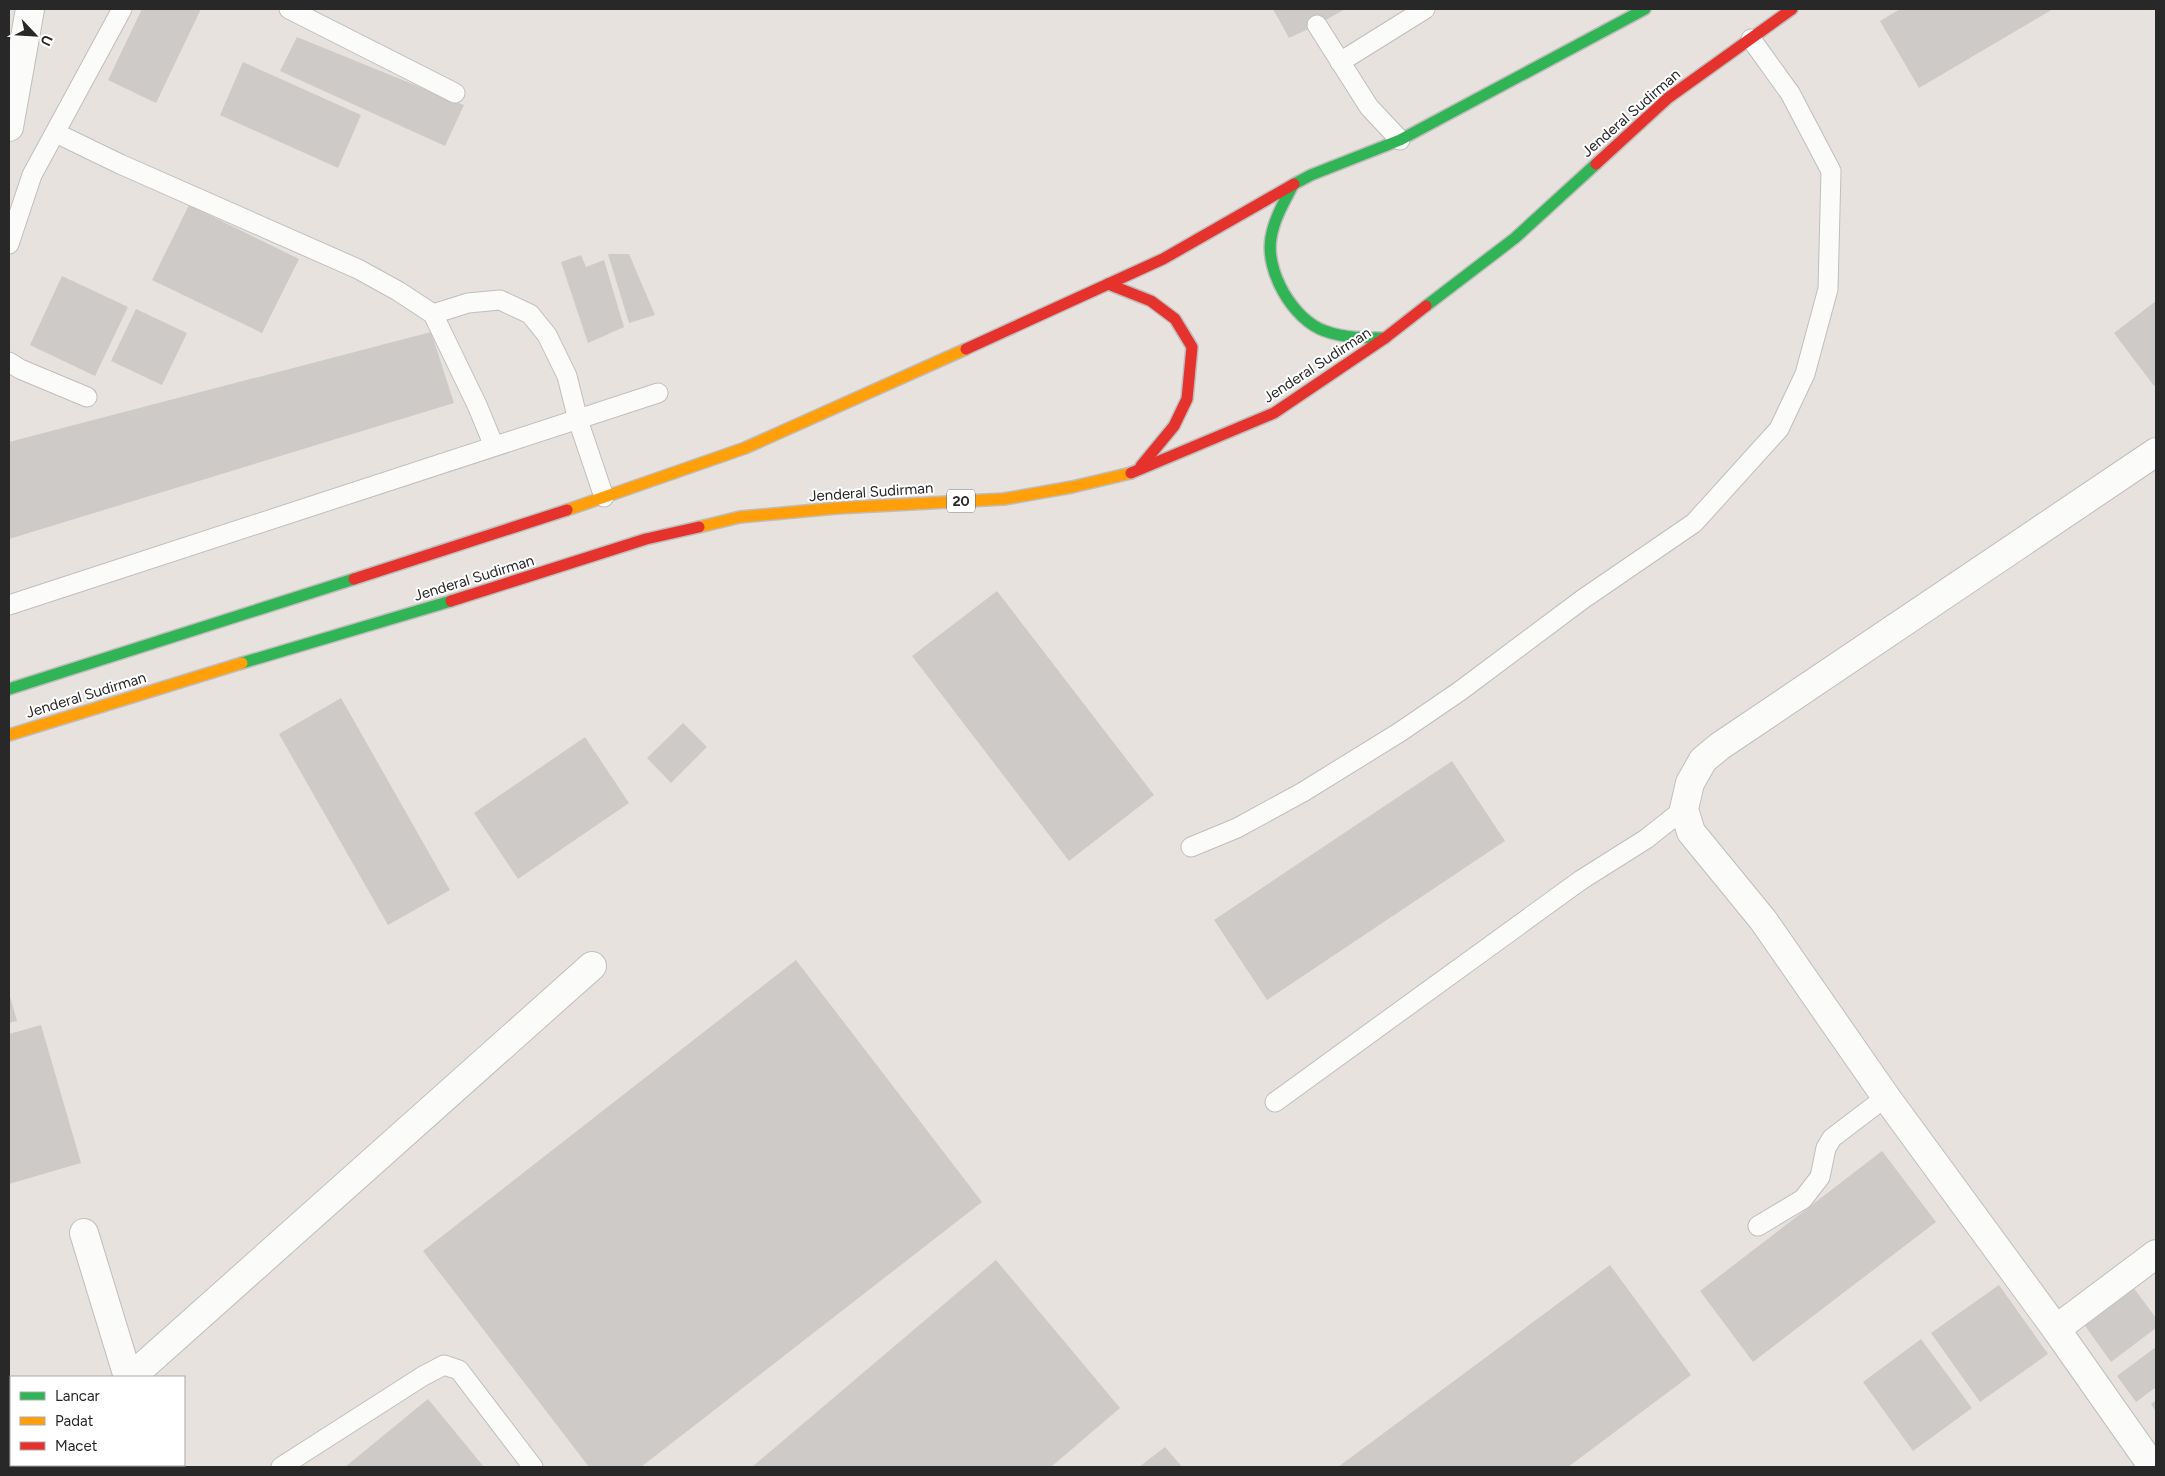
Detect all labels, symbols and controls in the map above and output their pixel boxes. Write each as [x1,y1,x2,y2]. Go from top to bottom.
north arrow [10,10,60,60]
text: U [37,32,56,48]
street label: Jenderal Sudirman [1578,65,1684,161]
street label: Jenderal Sudirman [1260,323,1374,407]
street label: Jenderal Sudirman [808,479,934,505]
road number: 20 [947,490,975,512]
street label: Jenderal Sudirman [412,551,536,605]
street label: Jenderal Sudirman [24,668,148,722]
legend [10,1376,185,1466]
text: Lancar [55,1387,100,1405]
text: Padat [55,1412,94,1430]
text: Macet [55,1437,98,1455]

